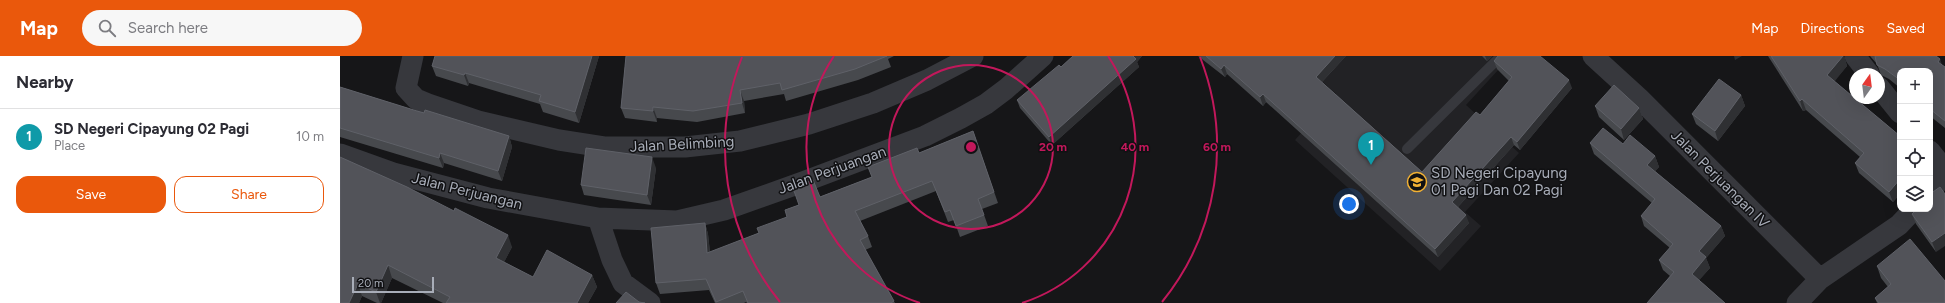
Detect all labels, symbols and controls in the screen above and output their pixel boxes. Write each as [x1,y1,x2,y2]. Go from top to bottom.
search box [82,10,362,46]
text: Map [20,17,58,40]
icon: search [96,17,118,39]
text: Search here [128,19,208,37]
text: Map [1751,20,1779,37]
text: Directions [1801,20,1864,37]
text: Saved [1886,20,1925,37]
north arrow [1849,68,1885,104]
map controls [1897,68,1933,212]
button: + [1897,68,1933,104]
text: Nearby [16,72,74,92]
button: − [1897,104,1933,140]
text: SD Negeri Cipayung 02 Pagi [54,120,249,138]
street label: Jalan Perjuangan IV [1667,126,1773,232]
text: 1 [26,129,32,144]
text: 10 m [296,129,324,144]
street label: Jalan Belimbing [629,132,735,156]
pin: 1 [1358,132,1384,165]
text: Place [54,138,85,153]
centre of rings [964,140,978,154]
text: 20 m [1039,140,1067,154]
text: 40 m [1121,140,1149,154]
text: 60 m [1203,140,1231,154]
button: locate [1897,140,1933,176]
street label: Jalan Perjuangan [776,142,888,198]
place label: SD Negeri Cipayung 01 Pagi Dan 02 Pagi [1431,164,1567,199]
street label: Jalan Perjuangan [410,169,524,213]
school or university icon: SD Negeri Cipayung 01 Pagi Dan 02 Pagi [1406,171,1428,193]
button: Save [16,176,166,213]
button: Share [174,176,324,213]
button: layers [1897,176,1933,212]
your location [1339,194,1359,214]
scale bar [352,275,434,294]
text: 20 m [358,277,383,290]

